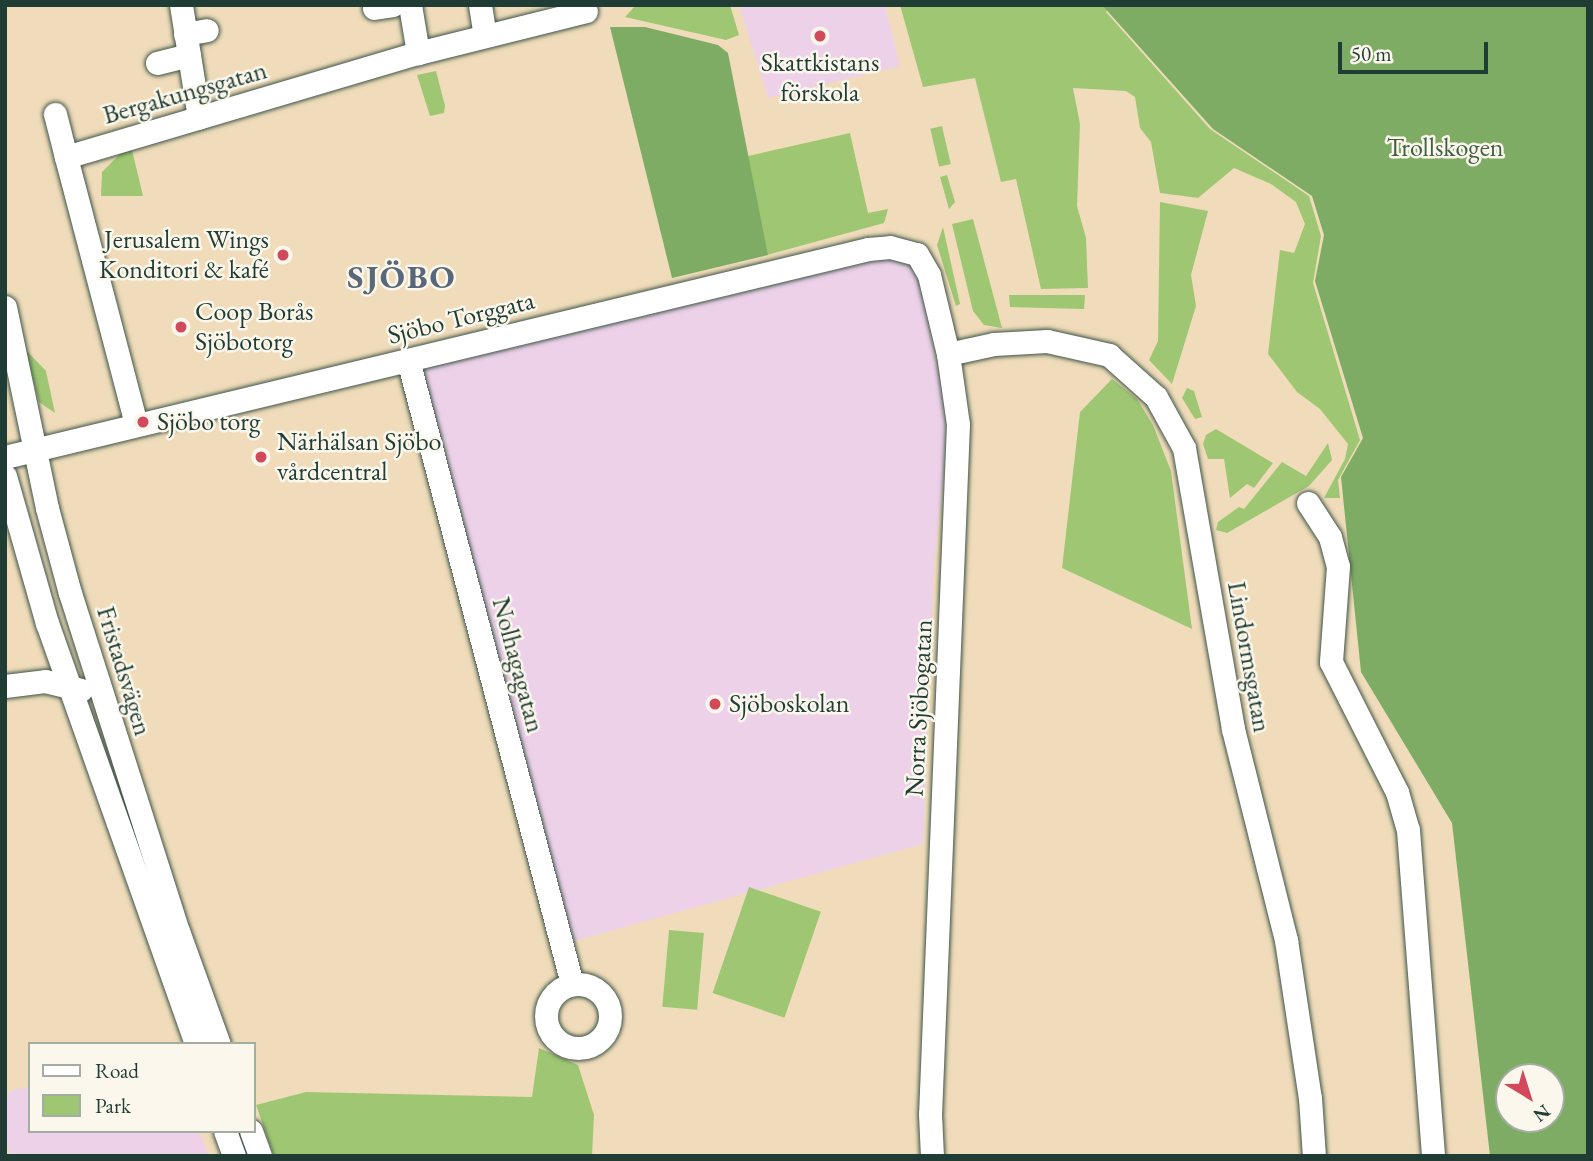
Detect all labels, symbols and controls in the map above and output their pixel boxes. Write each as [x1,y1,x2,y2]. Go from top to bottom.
marker: Skattkistans förskola [812,28,828,44]
scale bar [1341,28,1492,72]
text: 50 m [1351,40,1392,67]
place label: Skattkistans förskola [761,47,879,108]
street label: Bergakungsgatan [99,55,271,131]
park label: Trollskogen [1386,132,1504,164]
place label: Jerusalem Wings Konditori & kafé [99,224,269,286]
marker: Jerusalem Wings Konditori & kafé [275,247,291,263]
district label: SJÖBO [348,257,456,297]
street label: Sjöbo Torggata [384,285,538,351]
place label: Coop Borås Sjöbotorg [195,296,313,358]
marker: Coop Borås Sjöbotorg [173,319,189,335]
place label: Sjöbo torg [157,406,260,438]
marker: Sjöbo torg [135,414,151,430]
place label: Närhälsan Sjöbo vårdcentral [277,426,441,488]
marker: Närhälsan Sjöbo vårdcentral [251,447,271,467]
street label: Lindormsgatan [1220,579,1278,735]
street label: Nolhagagatan [485,594,551,736]
street label: Fristadsvägen [90,603,158,739]
street label: Norra Sjöbogatan [899,619,939,797]
place label: Sjöboskolan [729,688,850,720]
marker: Sjöboskolan [707,696,723,712]
legend [28,1042,256,1133]
text: Road [95,1057,139,1084]
north arrow [1495,1063,1565,1133]
text: Park [95,1092,131,1119]
text: N [1528,1099,1556,1128]

